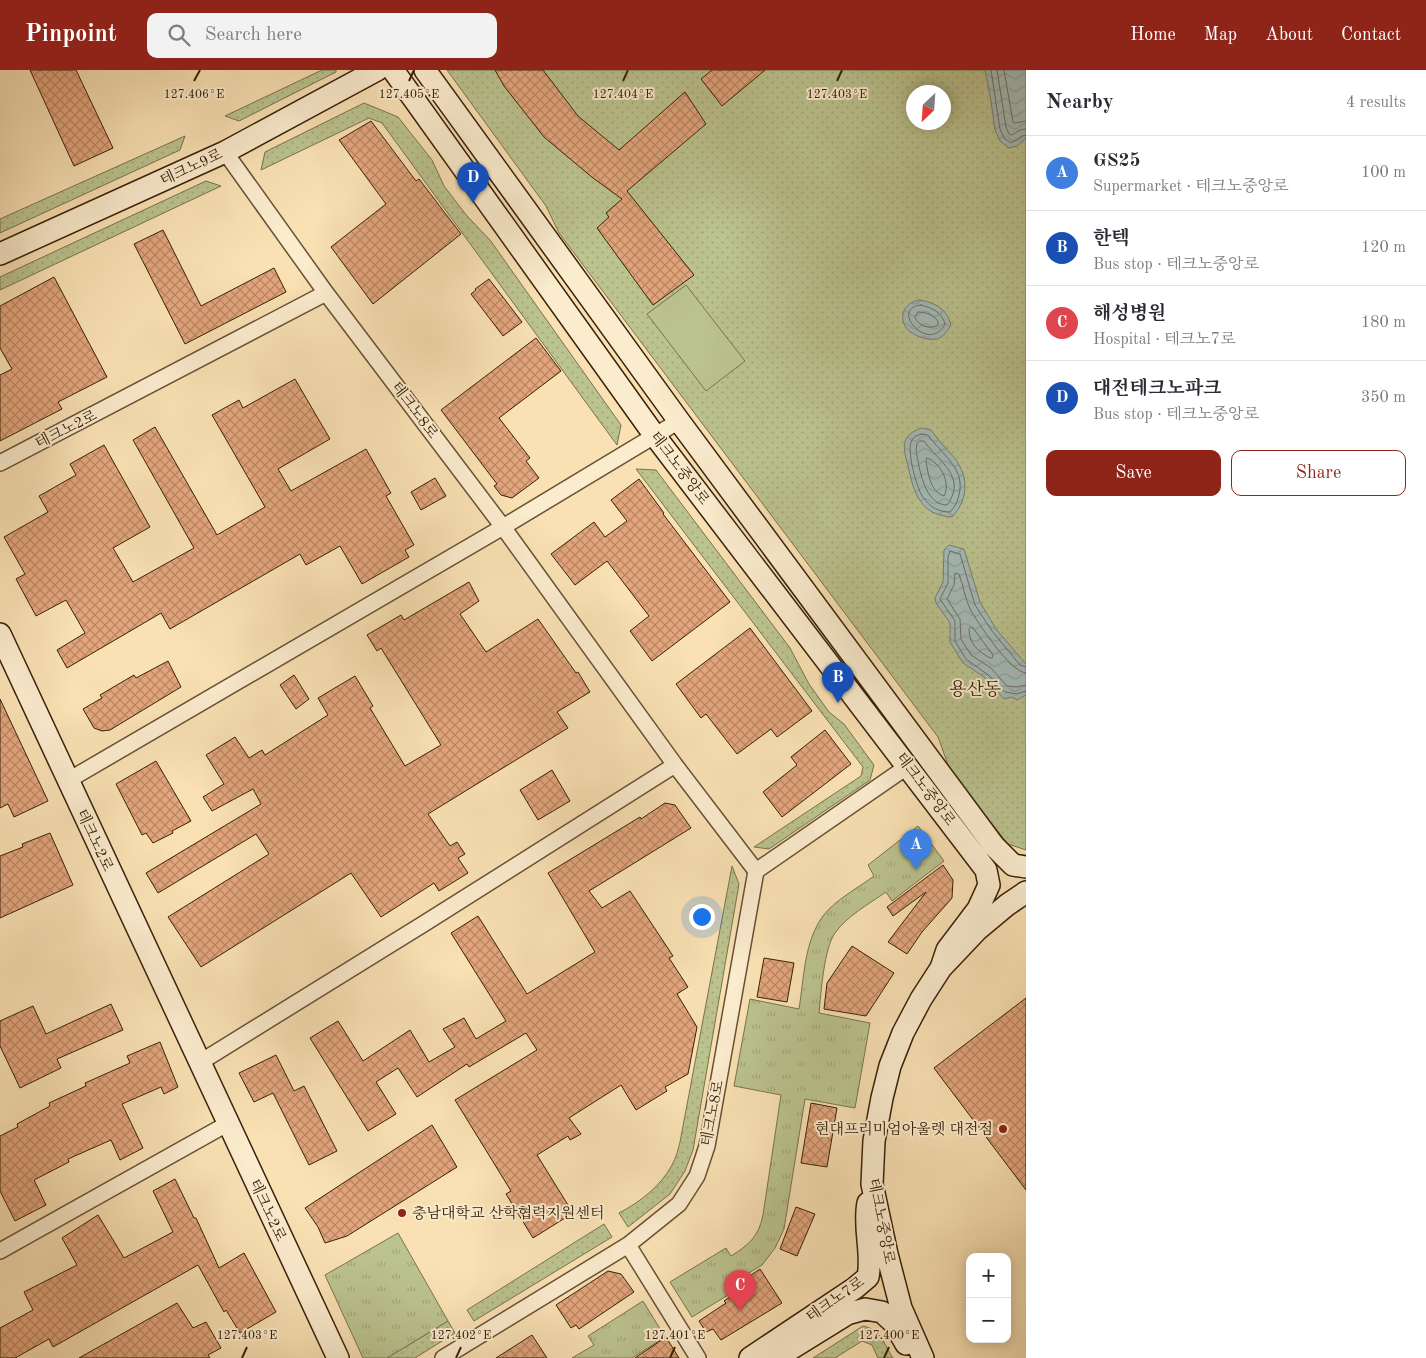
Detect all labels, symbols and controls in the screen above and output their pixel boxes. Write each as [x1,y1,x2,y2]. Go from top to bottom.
search box [147,13,497,58]
icon: search [165,21,193,49]
text: Pinpoint [25,23,117,47]
text: Search here [205,26,302,45]
text: Home [1130,26,1176,44]
text: Map [1204,26,1237,44]
text: About [1265,26,1313,44]
text: Contact [1341,26,1401,44]
north arrow [906,85,951,130]
text: 127.405°E [379,88,439,101]
text: 127.406°E [164,89,224,101]
text: 127.404°E [593,89,653,101]
text: 127.403°E [807,89,867,101]
text: Nearby [1046,92,1114,113]
text: 4 results [1346,95,1406,111]
street label: 테크노9로 [157,145,225,189]
text: GS25 [1093,152,1141,171]
pin: D [457,162,489,203]
text: A [1056,165,1068,181]
text: 100 m [1361,165,1406,181]
text: Supermarket · 테크노중앙로 [1093,179,1288,195]
text: 한텍 [1093,230,1130,249]
text: B [1056,240,1068,256]
text: 120 m [1361,240,1406,256]
text: Bus stop · 테크노중앙로 [1093,257,1259,273]
text: 해성병원 [1093,305,1166,324]
text: C [1057,315,1067,331]
text: 180 m [1361,315,1406,331]
text: Hospital · 테크노7로 [1093,332,1235,348]
street label: 테크노8로 [388,379,442,442]
text: 대전테크노파크 [1093,380,1221,399]
text: D [1056,390,1068,406]
text: 350 m [1361,390,1406,406]
street label: 테크노2로 [33,407,100,452]
text: Bus stop · 테크노중앙로 [1093,407,1259,423]
street label: 테크노중앙로 [647,428,713,509]
button: Save [1046,450,1221,496]
button: Share [1231,450,1406,496]
pin: B [822,662,854,703]
district label: 용산동 [949,680,1001,699]
street label: 테크노중앙로 [893,749,959,830]
street label: 테크노2로 [73,806,117,874]
pin: A [900,829,932,870]
your location [689,904,715,930]
street label: 테크노8로 [698,1078,727,1147]
place label: 현대프리미엄아울렛 대전점 [815,1121,993,1138]
marker: 현대프리미엄아울렛 대전점 [997,1123,1009,1135]
street label: 테크노2로 [246,1176,290,1244]
street label: 테크노중앙로 [865,1177,898,1266]
place label: 충남대학교 산학협력지원센터 [412,1205,605,1222]
marker: 충남대학교 산학협력지원센터 [396,1207,408,1219]
map controls [966,1253,1011,1343]
button: + [966,1253,1011,1298]
pin: C [724,1270,756,1311]
street label: 테크노7로 [803,1273,868,1325]
button: − [966,1298,1011,1343]
text: 127.403°E [217,1330,277,1342]
text: 127.402°E [431,1330,491,1342]
text: 127.401°E [645,1330,705,1342]
text: 127.400°E [859,1330,919,1342]

